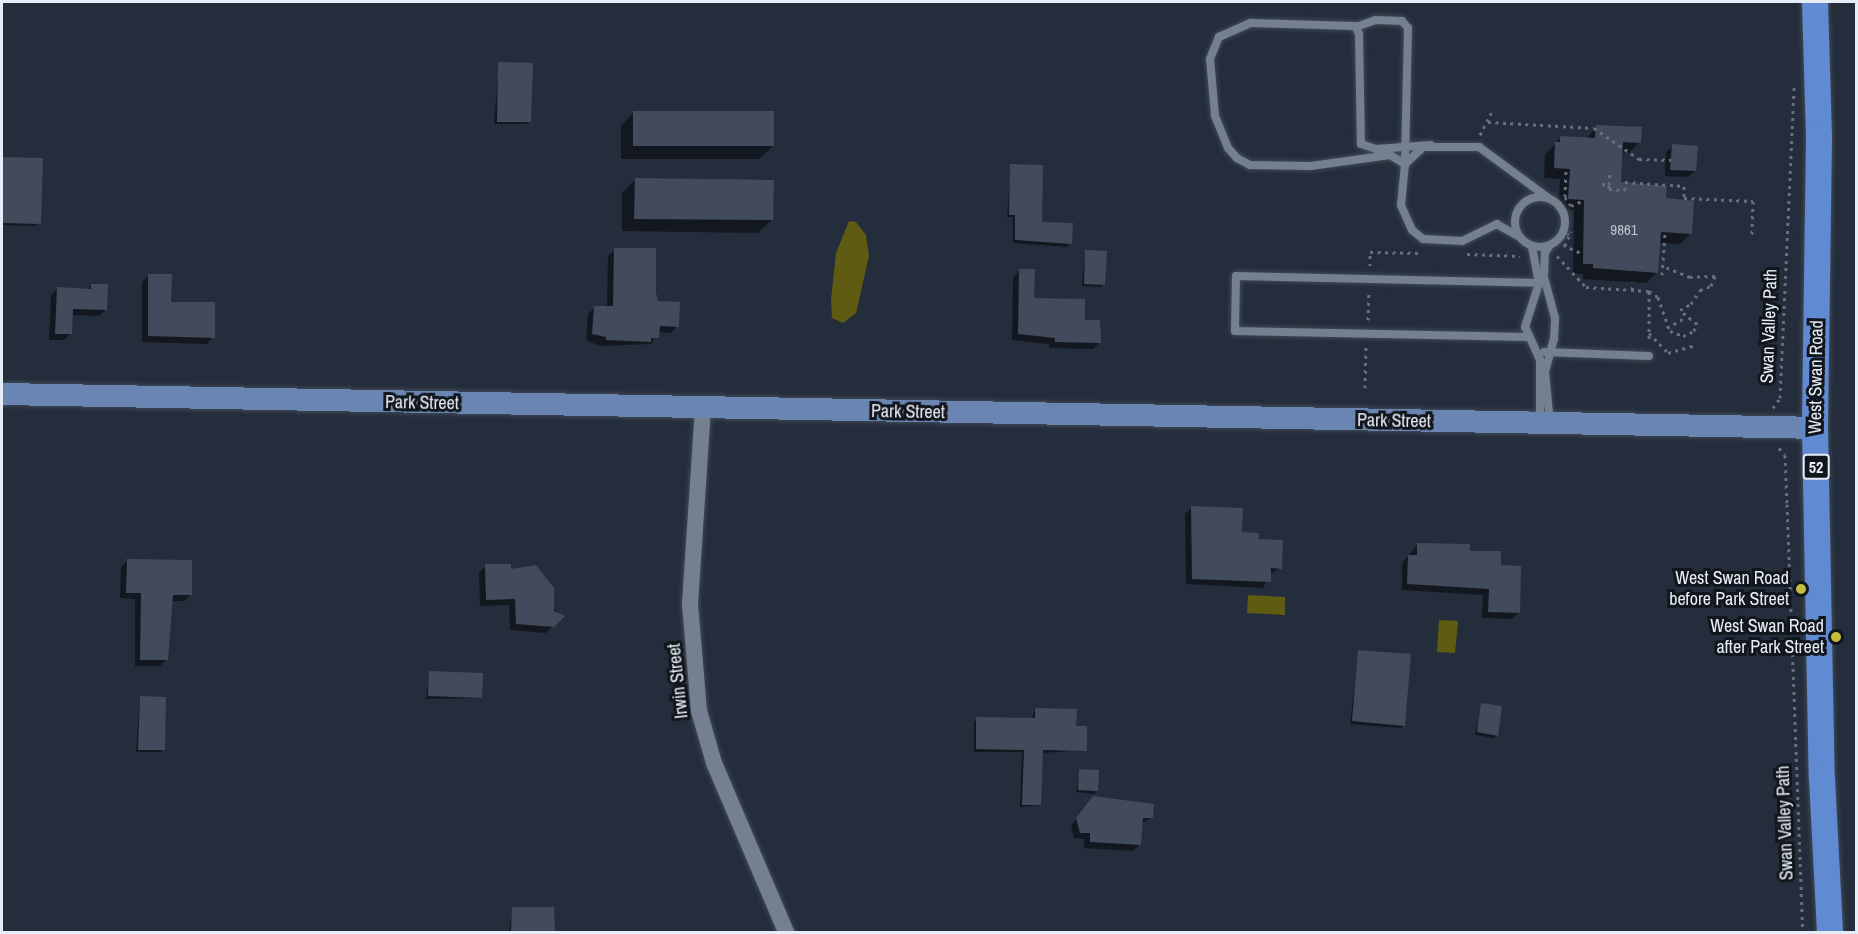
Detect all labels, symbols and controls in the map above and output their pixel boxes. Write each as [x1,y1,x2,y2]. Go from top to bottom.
house number: 9861 [1610,221,1638,239]
street label: Swan Valley Path [1756,268,1782,384]
street label: West Swan Road [1804,320,1828,434]
street label: Park Street [385,392,459,414]
street label: Park Street [871,401,945,423]
street label: Park Street [1357,410,1431,432]
road number: 52 [1802,454,1830,480]
place label: West Swan Road before Park Street [1669,568,1789,610]
marker: West Swan Road before Park Street [1794,582,1808,596]
place label: West Swan Road after Park Street [1710,616,1824,658]
marker: West Swan Road after Park Street [1829,630,1843,644]
street label: Irwin Street [663,642,693,720]
street label: Swan Valley Path [1772,765,1798,881]

